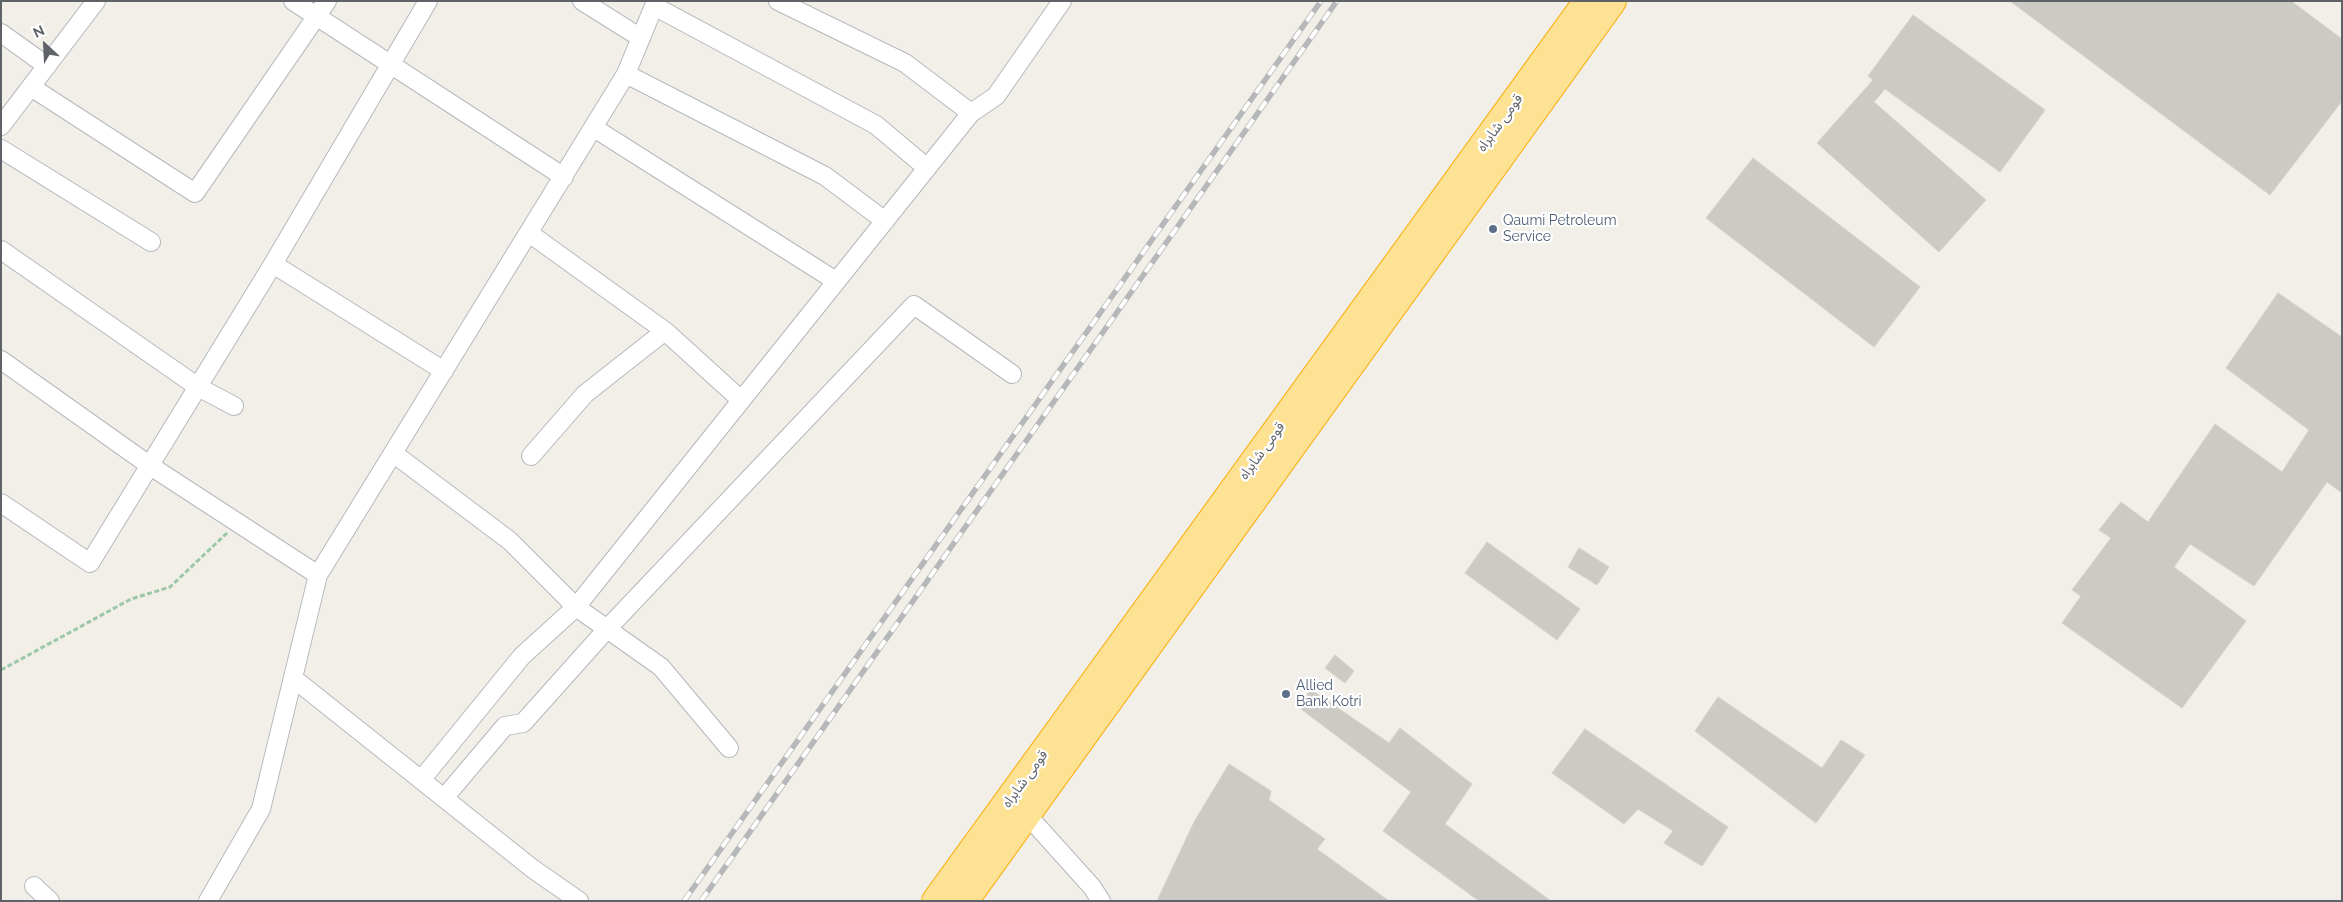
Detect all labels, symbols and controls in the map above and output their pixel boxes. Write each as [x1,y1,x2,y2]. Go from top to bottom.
north arrow [20,20,70,70]
text: N [30,22,47,41]
street label: قومی شاہراہ [1473,91,1527,155]
place label: Qaumi Petroleum Service [1503,213,1617,246]
marker: Qaumi Petroleum Service [1487,223,1499,235]
street label: قومی شاہراہ [1235,419,1289,483]
place label: Allied Bank Kotri [1296,678,1362,710]
marker: Allied Bank Kotri [1280,688,1292,700]
street label: قومی شاہراہ [998,747,1052,811]

